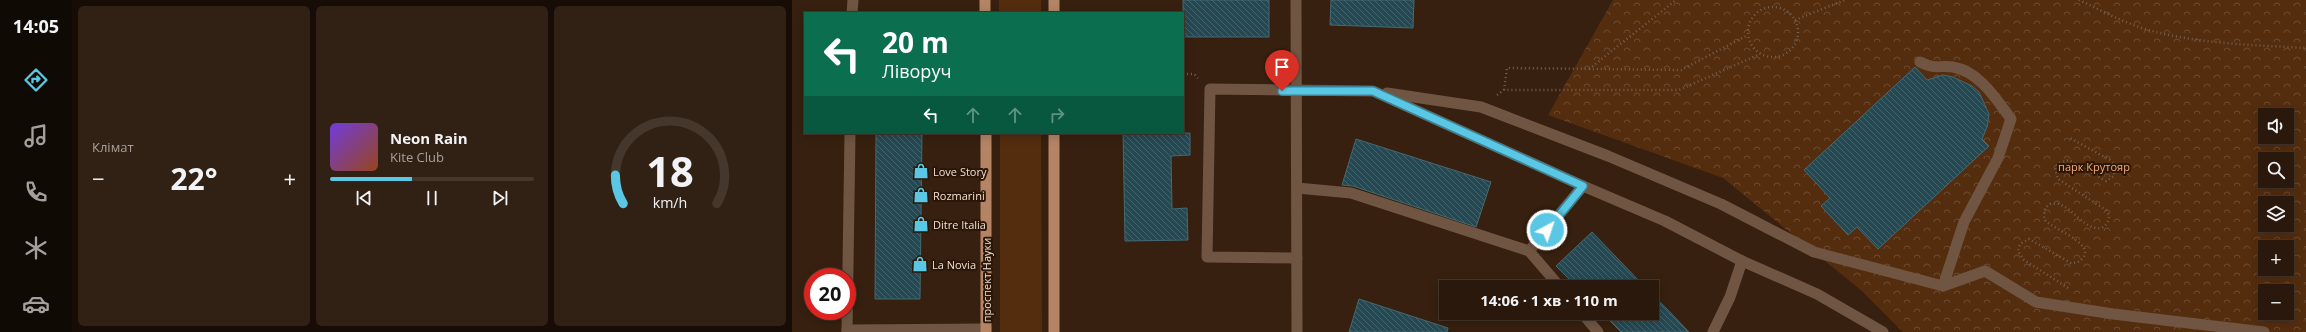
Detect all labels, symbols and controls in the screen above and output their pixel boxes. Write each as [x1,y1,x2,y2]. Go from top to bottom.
text: 14:05 [13,14,59,38]
text: 20 m [882,23,949,61]
icon: left [816,28,868,80]
pin [1265,50,1299,91]
icon: arrive [1271,56,1293,78]
text: Ліворуч [882,59,951,83]
icon: directions [22,66,50,94]
icon: left [920,104,942,126]
icon: ahead [962,104,984,126]
icon: ahead [1004,104,1026,126]
icon: right [1046,104,1068,126]
map controls [2258,108,2294,320]
button: sound [2258,108,2294,144]
icon: music [22,122,50,150]
text: Neon Rain [390,128,468,148]
text: Клімат [92,138,134,156]
text: 18 [646,143,694,199]
text: Kite Club [390,148,444,166]
button: search [2258,152,2294,188]
text: 22° [170,158,218,199]
park label: парк Крутояр [2058,159,2130,174]
shop icon: Love Story [912,162,930,180]
text: − [92,163,105,193]
text: + [283,163,296,193]
place label: Love Story [933,164,987,179]
icon: phone [22,178,50,206]
shop icon: Rozmarini [912,186,930,204]
icon: previous [353,187,375,209]
icon: pause [421,187,443,209]
icon: next [489,187,511,209]
place label: Rozmarini [933,188,985,203]
text: km/h [653,193,687,212]
button: layers [2258,196,2294,232]
position arrow [1526,209,1568,251]
shop icon: Ditre Italia [912,215,930,233]
place label: Ditre Italia [933,217,986,232]
icon: climate [22,234,50,262]
street label: проспект Науки [979,238,994,322]
button: + [2258,240,2294,276]
shop icon: La Novia [911,255,929,273]
place label: La Novia [932,257,976,272]
speed limit sign: 20 [804,268,856,320]
button: − [2258,284,2294,320]
icon: car [22,290,50,318]
text: 14:06 · 1 хв · 110 m [1480,290,1618,310]

